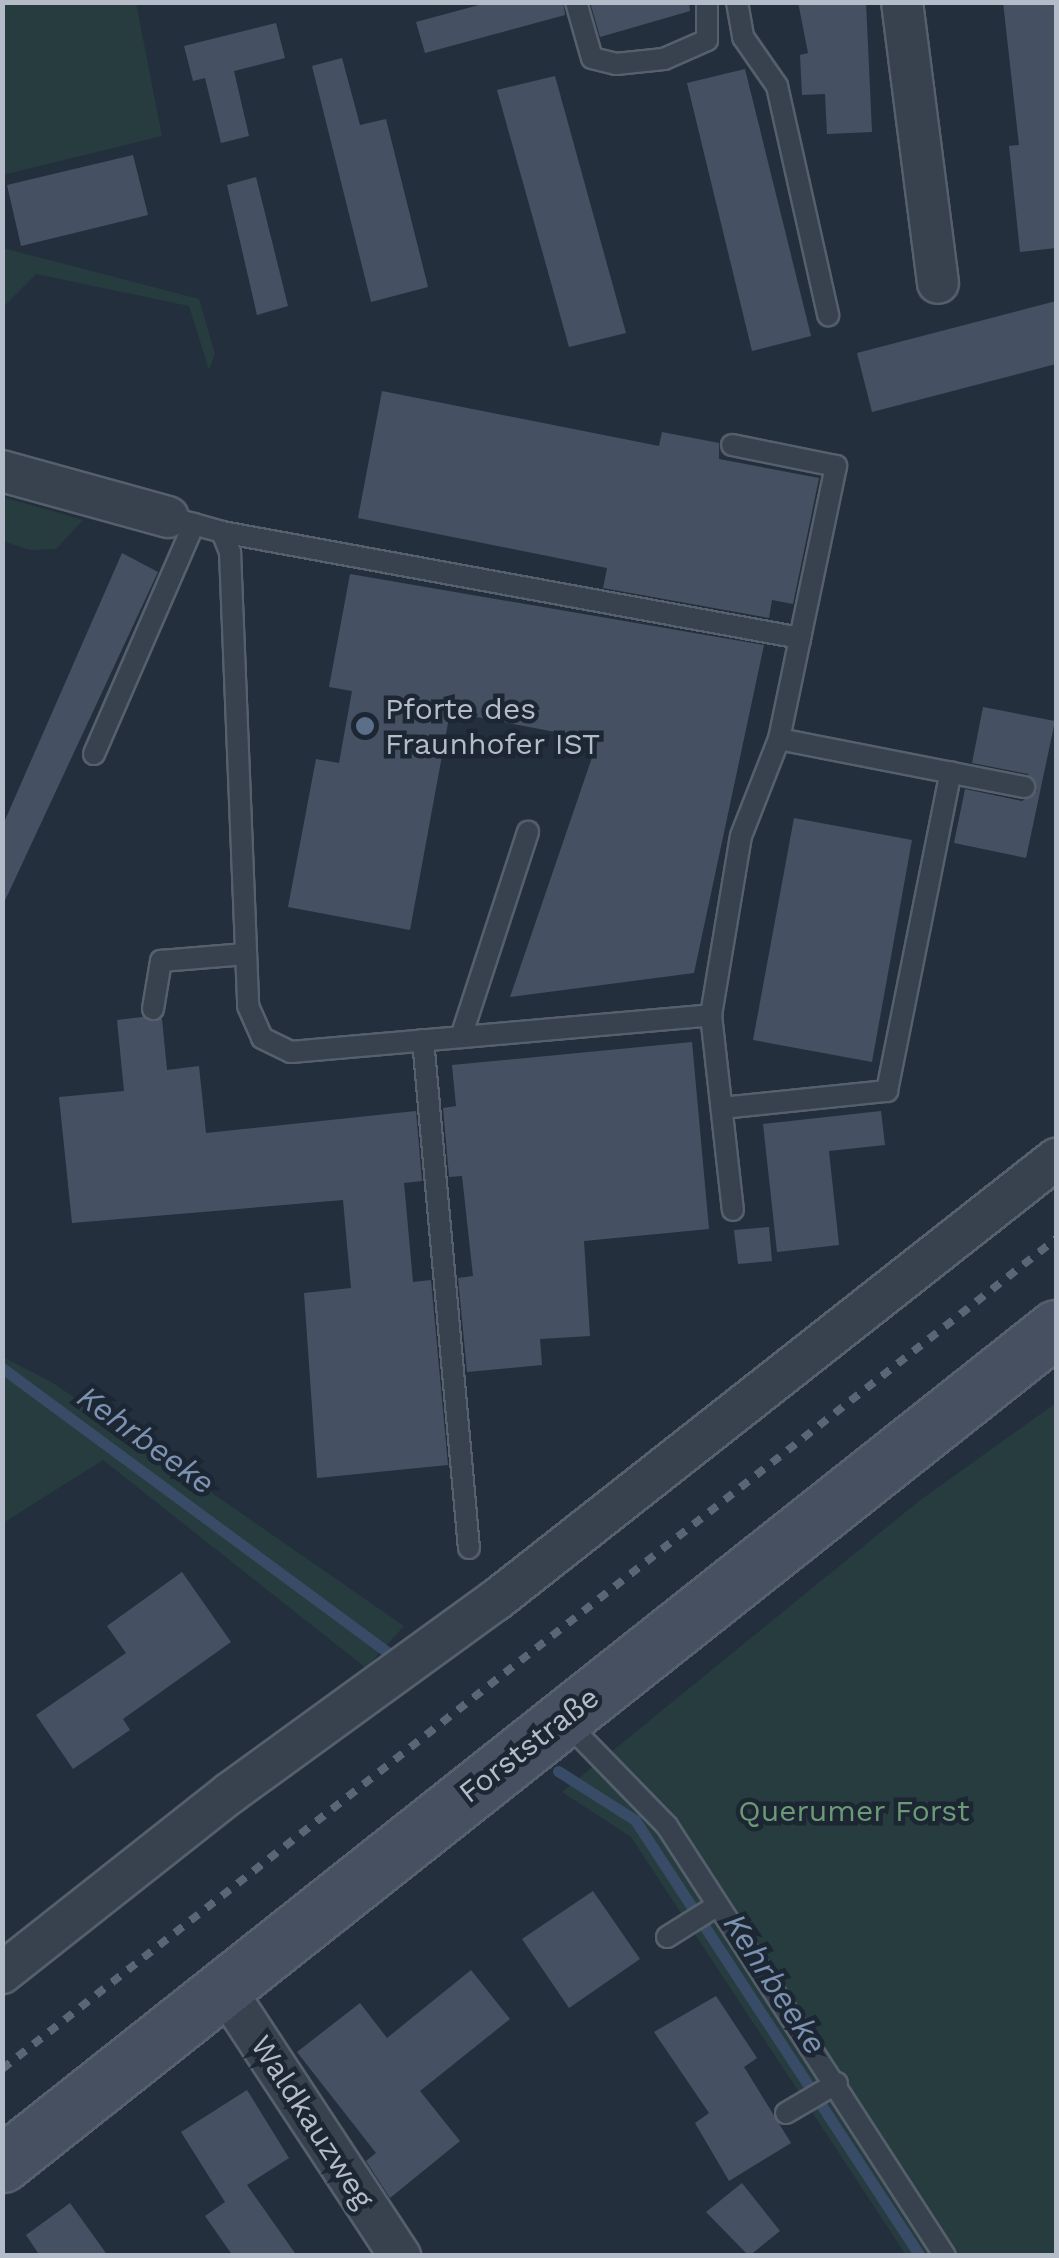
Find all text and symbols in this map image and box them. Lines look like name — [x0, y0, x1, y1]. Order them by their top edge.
place label: Pforte des Fraunhofer IST — [385, 691, 601, 762]
marker: Pforte des Fraunhofer IST — [354, 715, 376, 737]
water label: Kehrbeeke — [70, 1377, 222, 1503]
street label: Forststraße — [452, 1679, 606, 1811]
park label: Querumer Forst — [738, 1793, 970, 1829]
water label: Kehrbeeke — [715, 1906, 835, 2062]
street label: Waldkauzweg — [243, 2029, 381, 2215]

